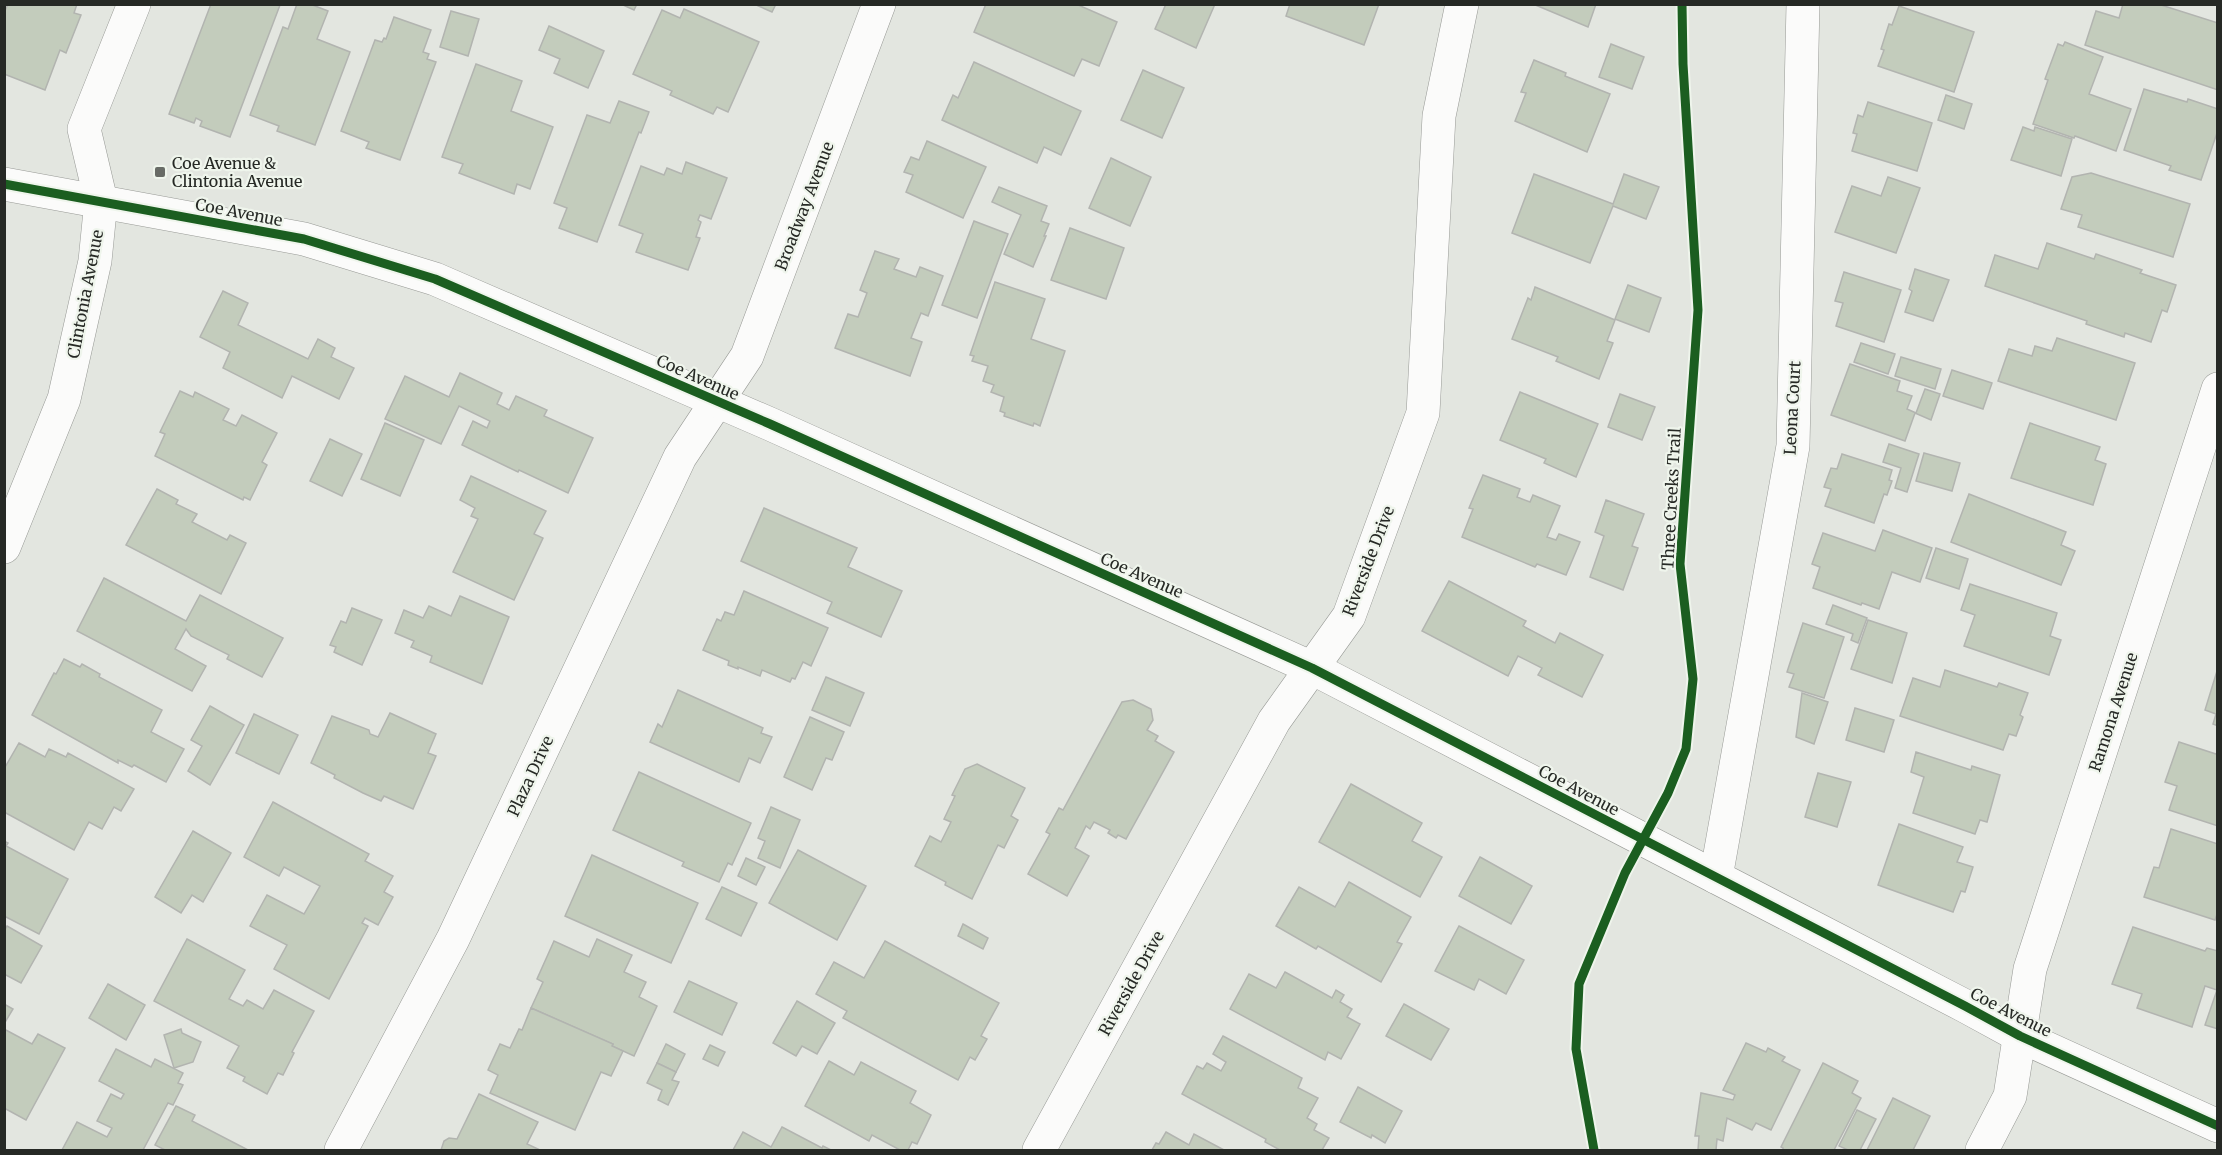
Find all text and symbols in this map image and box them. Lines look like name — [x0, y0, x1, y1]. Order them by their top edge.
street label: Broadway Avenue — [770, 139, 838, 273]
place label: Coe Avenue & Clintonia Avenue — [172, 153, 302, 191]
marker: Coe Avenue & Clintonia Avenue — [153, 165, 167, 179]
street label: Coe Avenue — [194, 194, 284, 230]
street label: Clintonia Avenue — [63, 228, 107, 360]
street label: Coe Avenue — [654, 350, 742, 404]
street label: Leona Court — [1780, 360, 1804, 455]
street label: Three Creeks Trail — [1657, 428, 1685, 570]
street label: Riverside Drive — [1338, 503, 1398, 619]
street label: Coe Avenue — [1098, 548, 1186, 602]
street label: Ramona Avenue — [2084, 650, 2142, 774]
street label: Plaza Drive — [503, 733, 557, 819]
street label: Coe Avenue — [1535, 760, 1623, 820]
street label: Riverside Drive — [1094, 927, 1168, 1039]
street label: Coe Avenue — [1967, 983, 2055, 1041]

